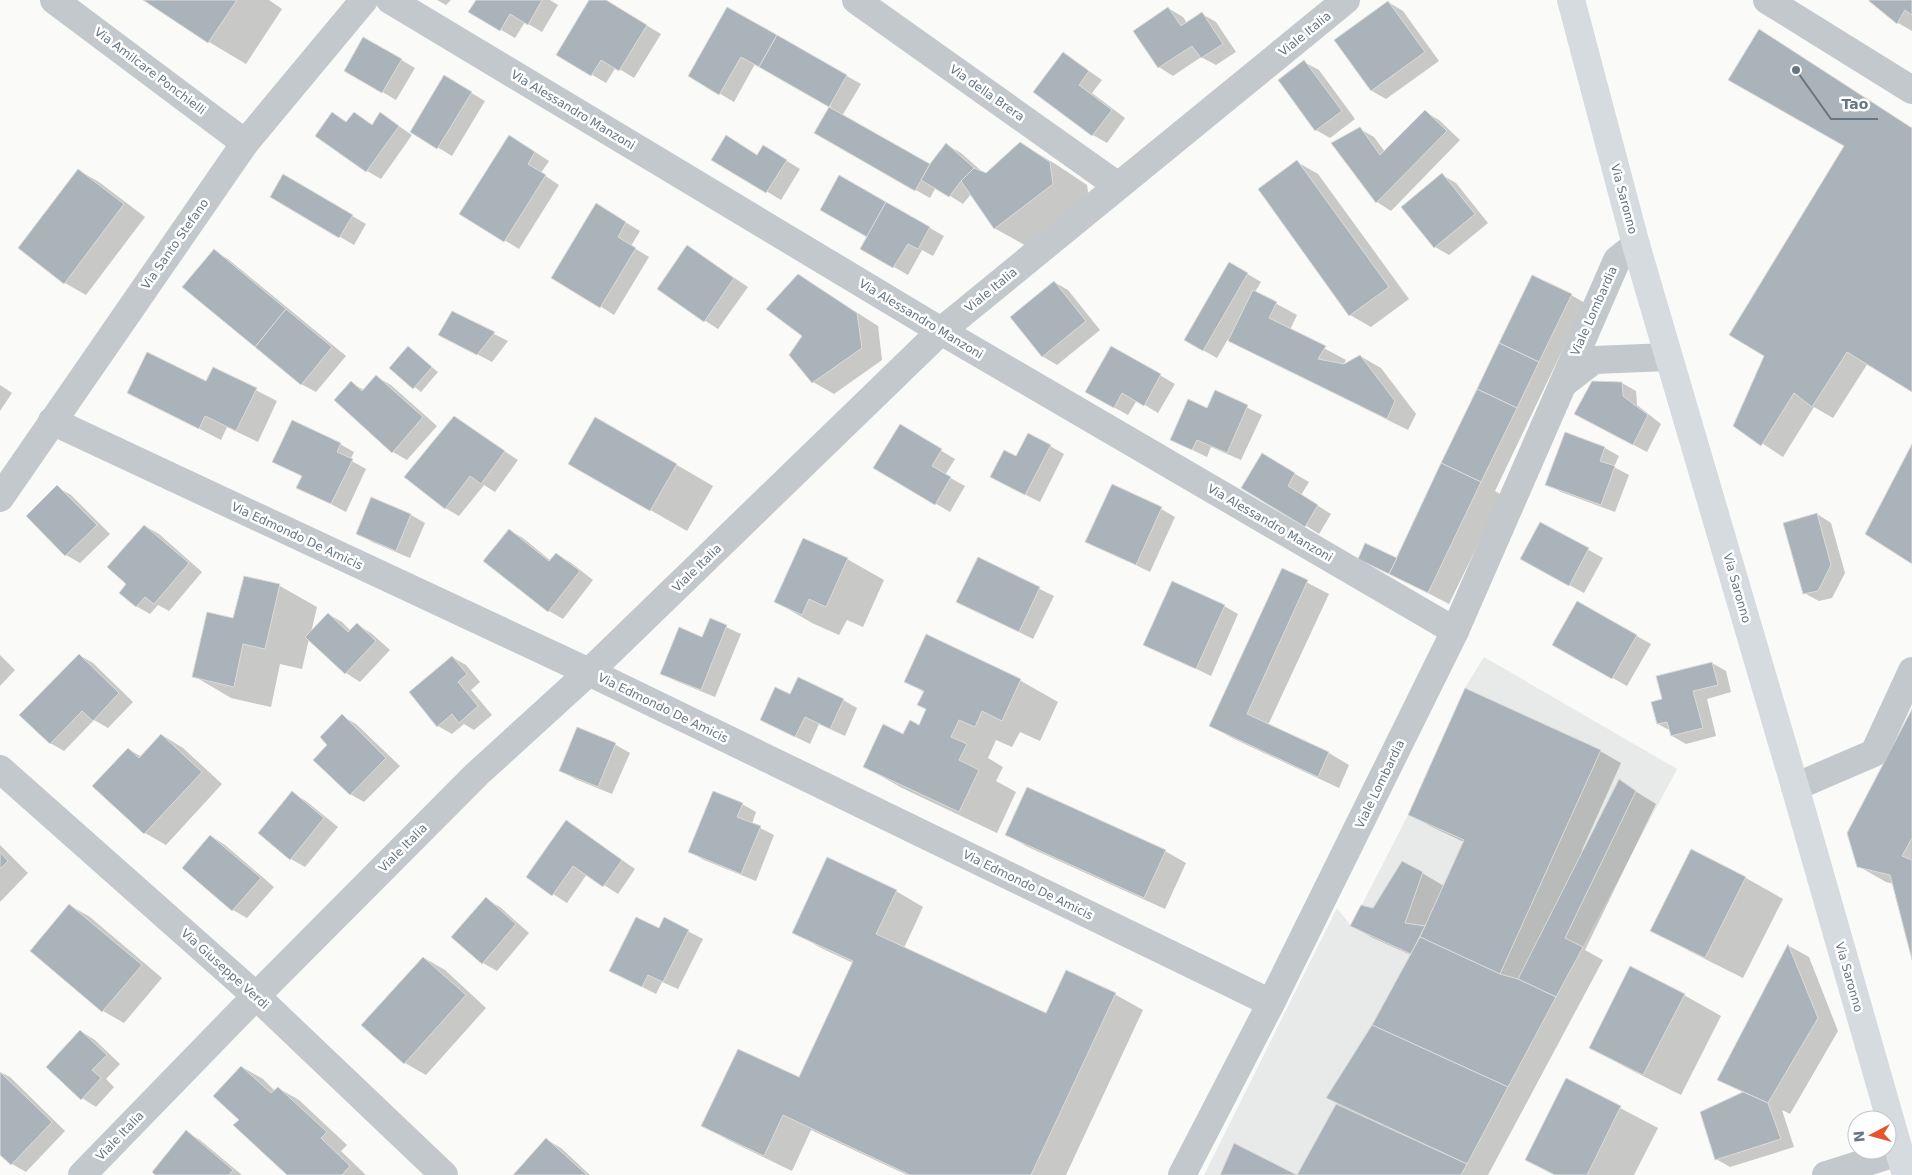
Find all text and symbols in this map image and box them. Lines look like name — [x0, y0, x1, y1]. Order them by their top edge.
street label: Viale Italia — [1276, 9, 1334, 59]
street label: Via Amilcare Ponchielli — [92, 25, 208, 117]
street label: Via della Brera — [947, 62, 1027, 124]
street label: Via Alessandro Manzoni — [508, 67, 638, 153]
callout: Tao — [1831, 90, 1878, 119]
text: Tao — [1842, 96, 1869, 112]
street label: Via Saronno — [1608, 162, 1640, 236]
street label: Via Santo Stefano — [139, 196, 211, 292]
street label: Viale Lombardia — [1568, 264, 1620, 358]
street label: Viale Italia — [962, 265, 1020, 315]
street label: Via Alessandro Manzoni — [856, 276, 986, 362]
street label: Via Alessandro Manzoni — [1205, 481, 1335, 565]
street label: Via Edmondo De Amicis — [229, 499, 365, 573]
street label: Viale Italia — [670, 541, 724, 595]
street label: Via Saronno — [1720, 551, 1754, 625]
street label: Via Edmondo De Amicis — [596, 670, 730, 746]
street label: Viale Lombardia — [1353, 737, 1407, 831]
street label: Viale Italia — [376, 821, 430, 875]
street label: Via Edmondo De Amicis — [961, 847, 1095, 923]
street label: Via Giuseppe Verdi — [178, 926, 272, 1012]
street label: Via Saronno — [1832, 940, 1866, 1014]
street label: Viale Italia — [93, 1109, 147, 1163]
north arrow — [1847, 1110, 1897, 1160]
text: N — [1851, 1130, 1868, 1143]

